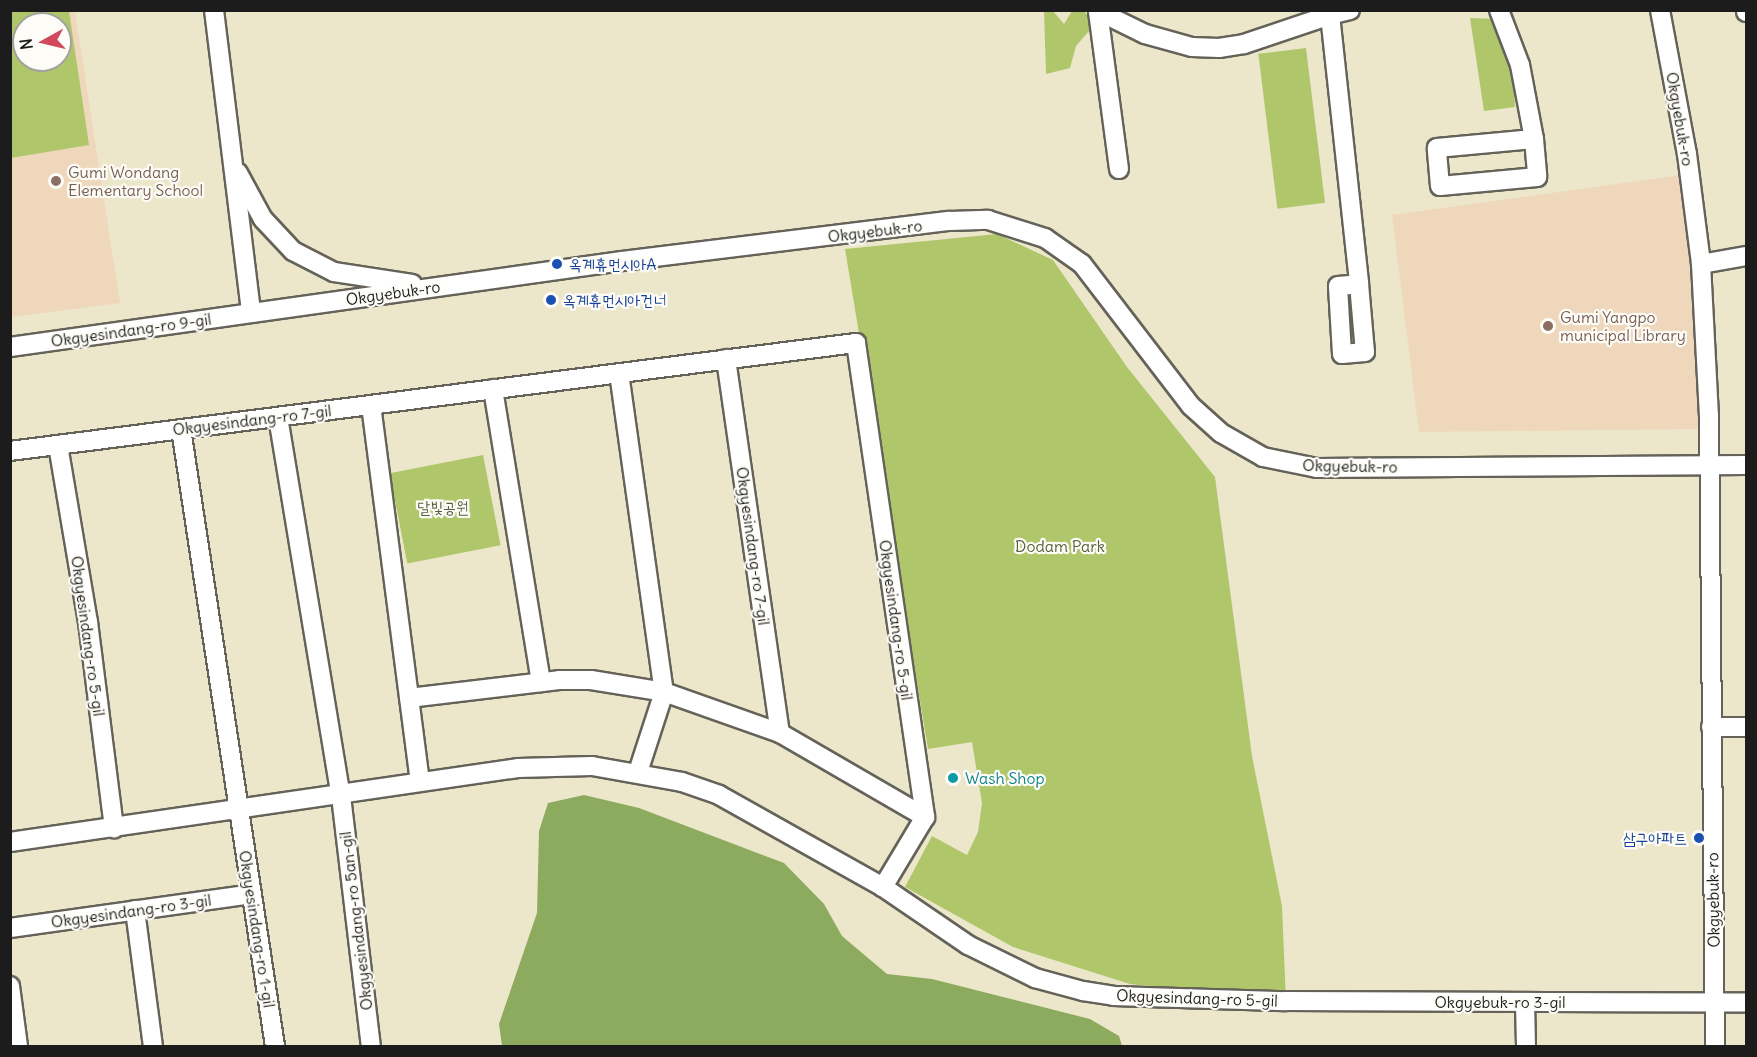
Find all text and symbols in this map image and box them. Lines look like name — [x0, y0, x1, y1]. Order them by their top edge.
north arrow — [12, 12, 72, 72]
text: N — [15, 37, 37, 51]
street label: Okgyebuk-ro — [1662, 70, 1698, 168]
place label: Gumi Wondang Elementary School — [68, 162, 203, 200]
marker: Gumi Wondang Elementary School — [49, 174, 63, 188]
street label: Okgyebuk-ro — [827, 216, 923, 246]
place label: 옥계휴먼시아A — [569, 254, 657, 274]
marker: 옥계휴먼시아A — [550, 257, 564, 271]
street label: Okgyebuk-ro — [345, 277, 441, 309]
place label: 옥계휴먼시아건너 — [563, 290, 666, 310]
marker: 옥계휴먼시아건너 — [544, 293, 558, 307]
place label: Gumi Yangpo municipal Library — [1560, 307, 1686, 345]
street label: Okgyesindang-ro 9-gil — [50, 309, 212, 351]
marker: Gumi Yangpo municipal Library — [1541, 319, 1555, 333]
street label: Okgyesindang-ro 7-gil — [171, 401, 333, 439]
street label: Okgyebuk-ro — [1302, 456, 1398, 476]
street label: Okgyesindang-ro 7-gil — [732, 465, 774, 627]
park label: 달빛공원 — [417, 497, 469, 517]
park label: Dodam Park — [1015, 536, 1105, 556]
street label: Okgyesindang-ro 5-gil — [875, 539, 917, 701]
street label: Okgyesindang-ro 5-gil — [67, 555, 109, 717]
place label: Wash Shop — [965, 768, 1045, 788]
marker: Wash Shop — [946, 771, 960, 785]
place label: 삼구아파트 — [1623, 828, 1687, 848]
street label: Okgyesindang-ro 5an-gil — [335, 830, 377, 1012]
marker: 삼구아파트 — [1692, 831, 1706, 845]
street label: Okgyesindang-ro 1-gil — [235, 849, 279, 1009]
street label: Okgyebuk-ro — [1703, 852, 1723, 948]
street label: Okgyesindang-ro 3-gil — [50, 890, 212, 932]
street label: Okgyesindang-ro 5-gil — [1116, 986, 1278, 1010]
street label: Okgyebuk-ro 3-gil — [1434, 992, 1566, 1012]

